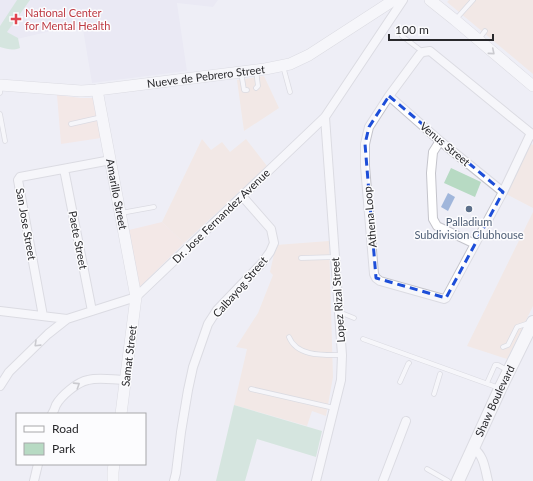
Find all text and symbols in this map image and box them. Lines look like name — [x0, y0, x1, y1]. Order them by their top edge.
place label: National Center for Mental Health — [25, 6, 110, 32]
marker: National Center for Mental Health — [10, 13, 22, 25]
scale bar — [389, 16, 493, 42]
text: 100 m — [395, 22, 429, 37]
one-way arrow — [488, 47, 495, 54]
street label: Nueve de Pebrero Street — [146, 62, 266, 90]
street label: Venus Street — [418, 119, 473, 168]
street label: Amarillo Street — [104, 158, 130, 231]
street label: Dr. Jose Fernandez Avenue — [169, 166, 272, 266]
street label: Athena Loop — [360, 186, 379, 248]
street label: San Jose Street — [14, 187, 39, 261]
marker: Palladium Subdivision Clubhouse — [464, 204, 474, 214]
street label: Paete Street — [66, 210, 91, 270]
place label: Palladium Subdivision Clubhouse — [414, 215, 524, 241]
street label: Calbayog Street — [210, 254, 270, 320]
street label: Lopez Rizal Street — [328, 257, 347, 343]
street label: Samat Street — [118, 325, 139, 387]
one-way arrow — [34, 339, 42, 347]
street label: Shaw Boulevard — [472, 363, 517, 439]
one-way arrow — [73, 382, 80, 390]
legend — [16, 413, 146, 465]
text: Road — [52, 421, 79, 436]
text: Park — [52, 441, 76, 456]

